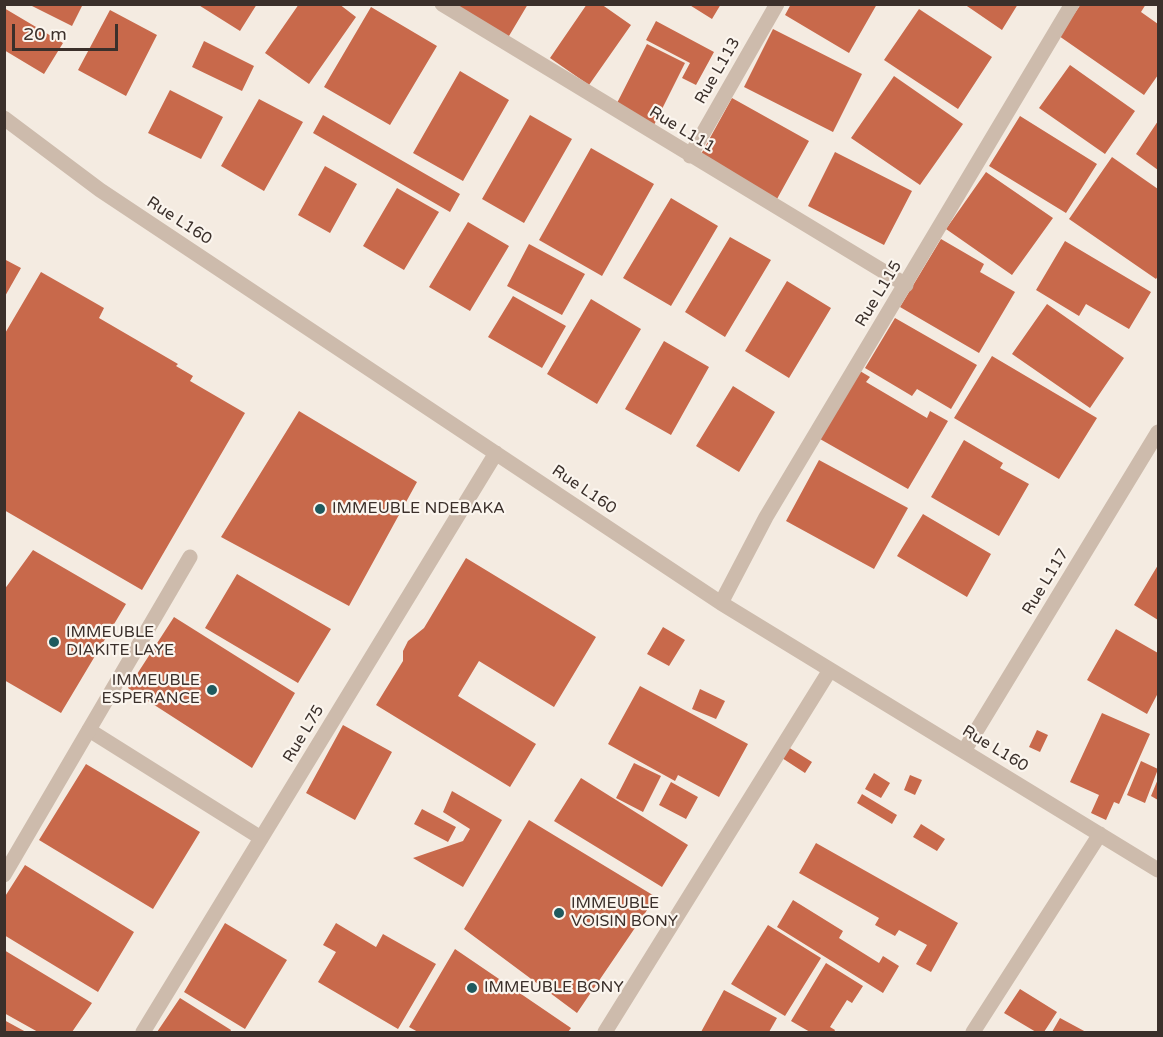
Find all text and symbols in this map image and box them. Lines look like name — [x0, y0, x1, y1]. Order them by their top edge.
scale bar — [15, 12, 122, 50]
text: 20 m — [23, 23, 67, 45]
street label: Rue L113 — [691, 34, 745, 108]
street label: Rue L111 — [645, 103, 719, 157]
street label: Rue L160 — [143, 193, 215, 249]
street label: Rue L115 — [852, 257, 906, 331]
street label: Rue L160 — [548, 461, 620, 519]
place label: IMMEUBLE NDEBAKA — [332, 499, 505, 519]
marker: IMMEUBLE NDEBAKA — [313, 502, 327, 516]
street label: Rue L117 — [1019, 545, 1073, 619]
place label: IMMEUBLE DIAKITE LAYE — [66, 623, 174, 661]
marker: IMMEUBLE DIAKITE LAYE — [47, 635, 61, 649]
place label: IMMEUBLE ESPERANCE — [101, 671, 200, 709]
marker: IMMEUBLE ESPERANCE — [205, 683, 219, 697]
street label: Rue L75 — [279, 702, 329, 766]
street label: Rue L160 — [958, 722, 1032, 776]
place label: IMMEUBLE VOISIN BONY — [571, 894, 678, 932]
marker: IMMEUBLE VOISIN BONY — [552, 906, 566, 920]
place label: IMMEUBLE BONY — [484, 978, 624, 998]
marker: IMMEUBLE BONY — [465, 981, 479, 995]

